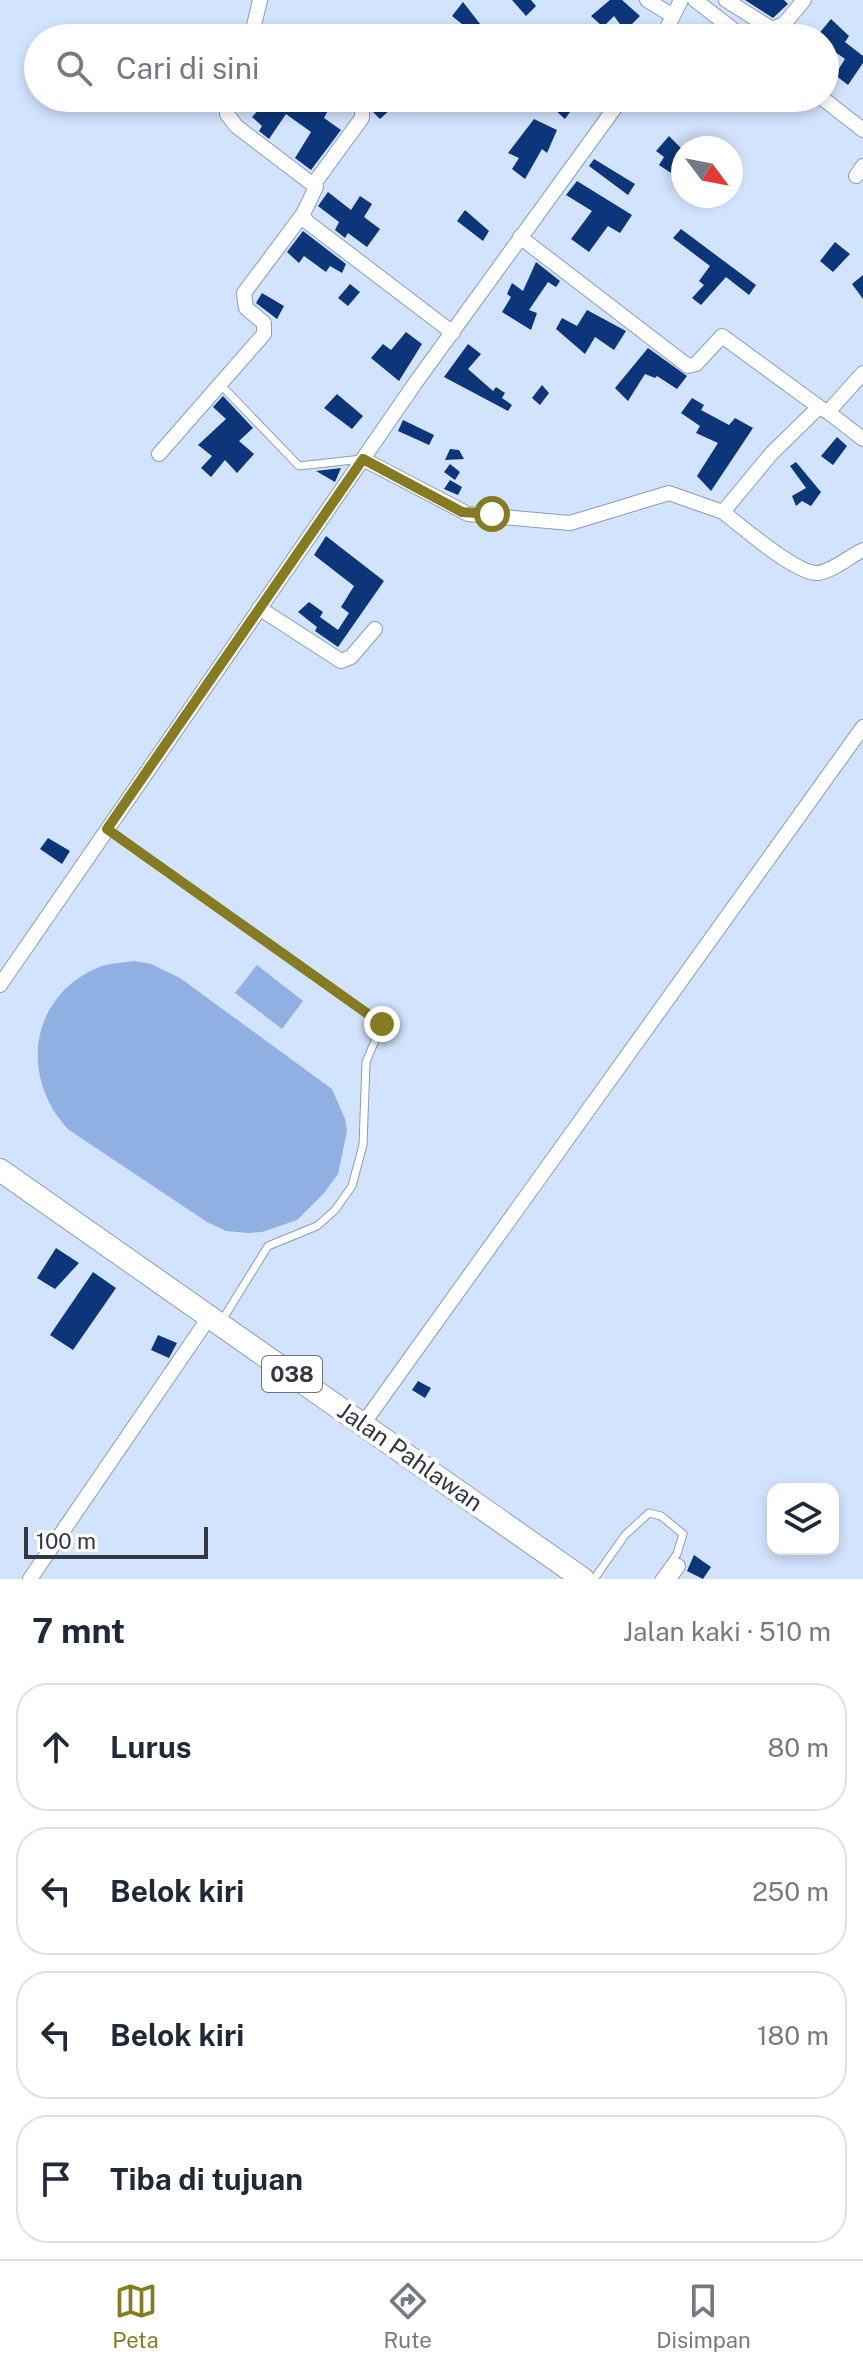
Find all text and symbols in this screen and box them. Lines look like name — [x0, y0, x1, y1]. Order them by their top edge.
search box — [24, 24, 839, 112]
icon: search — [52, 46, 96, 90]
text: Cari di sini — [116, 50, 259, 86]
north arrow — [671, 136, 743, 208]
route start — [474, 496, 510, 532]
route end — [364, 1006, 400, 1042]
road number: 038 — [262, 1356, 322, 1392]
street label: Jalan Pahlawan — [333, 1396, 488, 1517]
map controls — [767, 1483, 839, 1555]
button: layers — [767, 1483, 839, 1555]
scale bar — [24, 1523, 208, 1559]
text: 100 m — [36, 1528, 96, 1554]
text: 7 mnt — [32, 1611, 125, 1651]
text: Jalan kaki · 510 m — [623, 1616, 831, 1647]
icon: ahead — [34, 1725, 78, 1769]
text: Lurus — [110, 1729, 192, 1765]
text: 80 m — [768, 1732, 829, 1763]
icon: left — [34, 1869, 78, 1913]
text: Belok kiri — [110, 1873, 244, 1909]
text: 250 m — [752, 1876, 829, 1907]
icon: left — [34, 2013, 78, 2057]
text: Belok kiri — [110, 2017, 244, 2053]
text: 180 m — [757, 2020, 829, 2051]
icon: arrive — [34, 2157, 78, 2201]
text: Tiba di tujuan — [110, 2161, 303, 2197]
tab: Peta — [112, 2279, 159, 2353]
tab: Rute — [383, 2279, 432, 2353]
tab: Disimpan — [656, 2279, 751, 2353]

